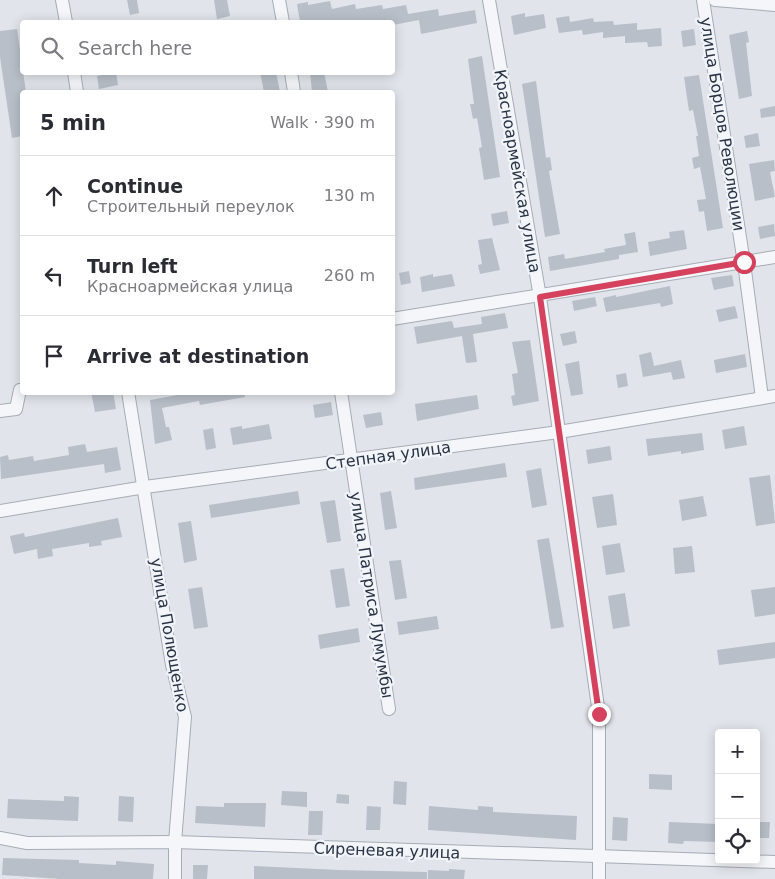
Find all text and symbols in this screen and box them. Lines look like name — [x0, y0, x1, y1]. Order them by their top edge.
street label: улица Борцов Революции — [696, 16, 749, 232]
search box — [20, 20, 395, 75]
icon: search — [38, 34, 66, 62]
text: Search here — [78, 37, 192, 59]
street label: Красноармейская улица — [490, 68, 545, 274]
text: 5 min — [40, 111, 106, 135]
text: Walk · 390 m — [270, 113, 375, 132]
text: Continue — [87, 175, 183, 197]
icon: ahead — [40, 182, 68, 210]
text: 130 m — [324, 186, 375, 205]
text: Строительный переулок — [87, 197, 295, 216]
route start — [733, 251, 756, 274]
text: Turn left — [87, 255, 178, 277]
icon: left — [40, 262, 68, 290]
text: 260 m — [324, 266, 375, 285]
text: Красноармейская улица — [87, 277, 293, 296]
icon: arrive — [40, 342, 68, 370]
text: Arrive at destination — [87, 345, 309, 367]
street label: Степная улица — [324, 437, 452, 474]
street label: улица Патриса Лумумбы — [346, 490, 397, 700]
street label: улица Полющенко — [147, 557, 192, 714]
route end — [588, 703, 611, 726]
map controls — [715, 729, 760, 864]
button: + — [715, 729, 760, 774]
button: − — [715, 774, 760, 819]
button: locate — [715, 819, 760, 864]
street label: Сиреневая улица — [313, 838, 461, 863]

